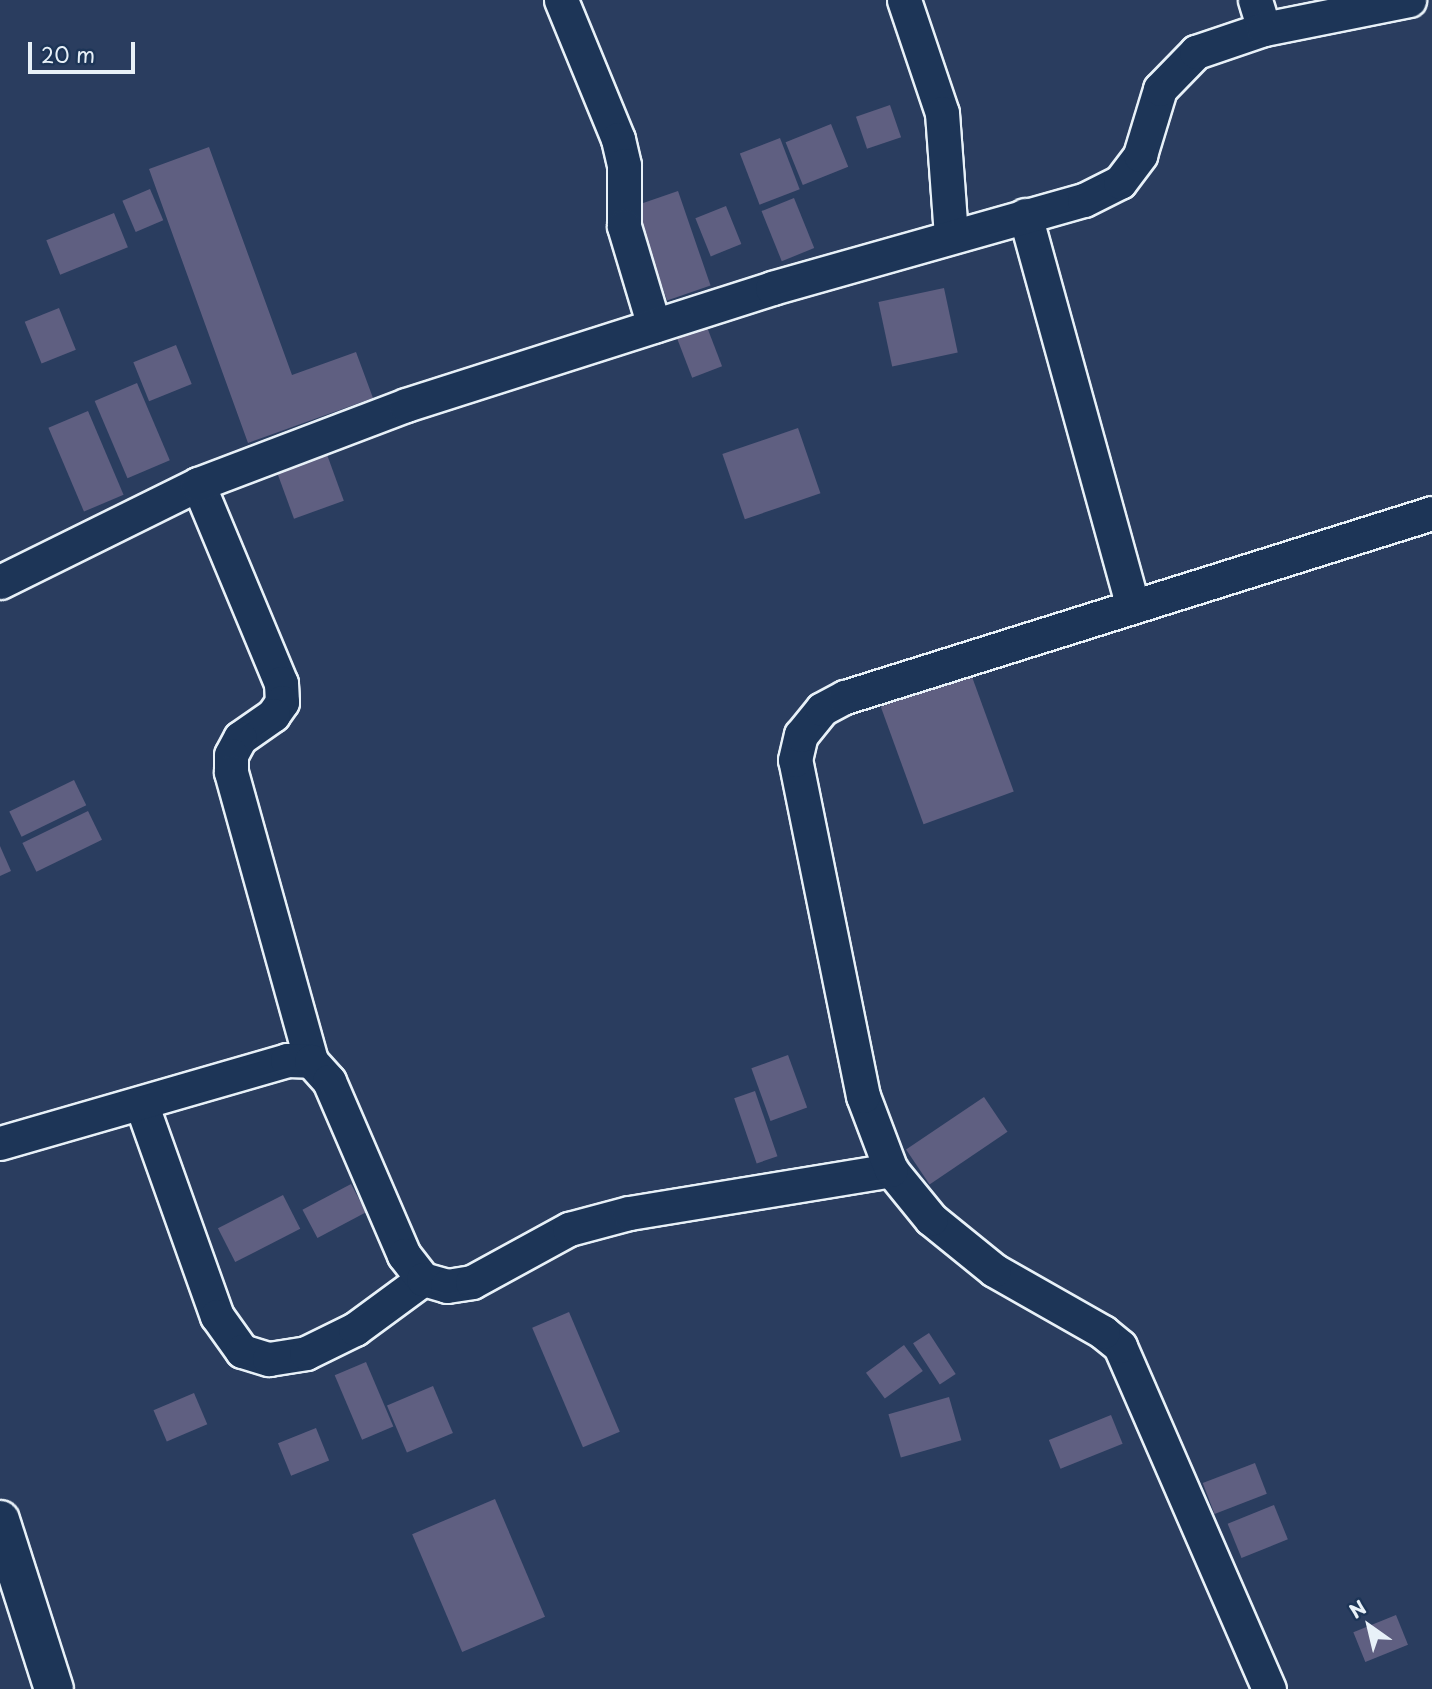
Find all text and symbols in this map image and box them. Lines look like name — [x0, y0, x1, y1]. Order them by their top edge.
scale bar — [32, 28, 138, 72]
text: 20 m — [41, 38, 95, 70]
north arrow — [1334, 1591, 1404, 1661]
text: N — [1343, 1593, 1371, 1624]

